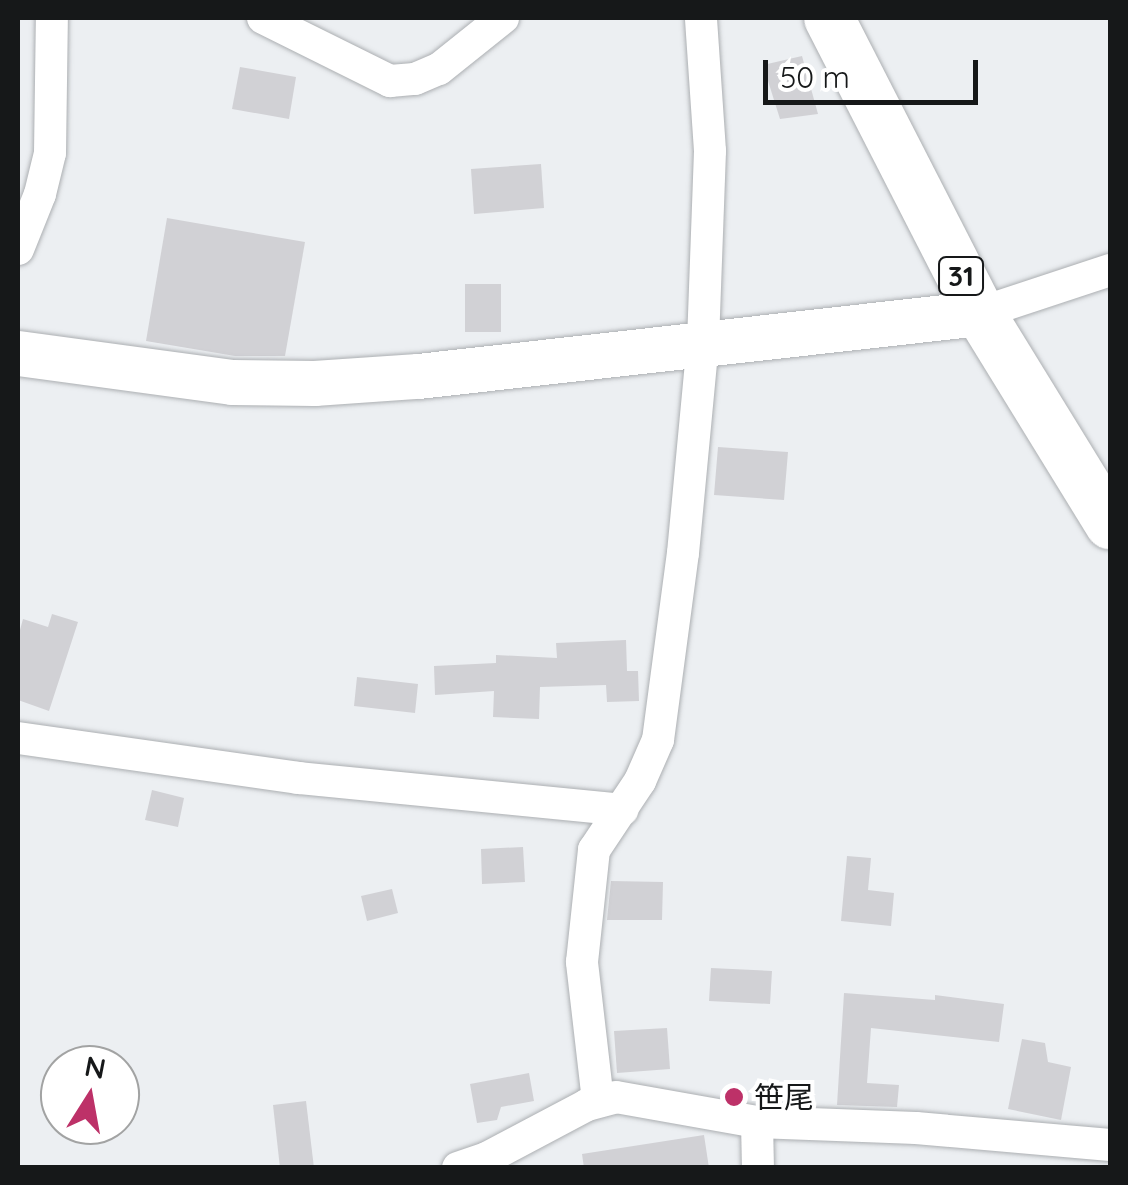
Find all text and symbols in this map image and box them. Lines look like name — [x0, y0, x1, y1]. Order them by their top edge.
scale bar — [768, 40, 983, 102]
text: 50 m — [780, 58, 850, 96]
road number: 31 — [936, 253, 986, 299]
north arrow — [40, 1045, 140, 1145]
text: N — [82, 1048, 109, 1086]
place label: 笹尾 — [754, 1079, 814, 1115]
marker: 笹尾 — [723, 1086, 745, 1108]

